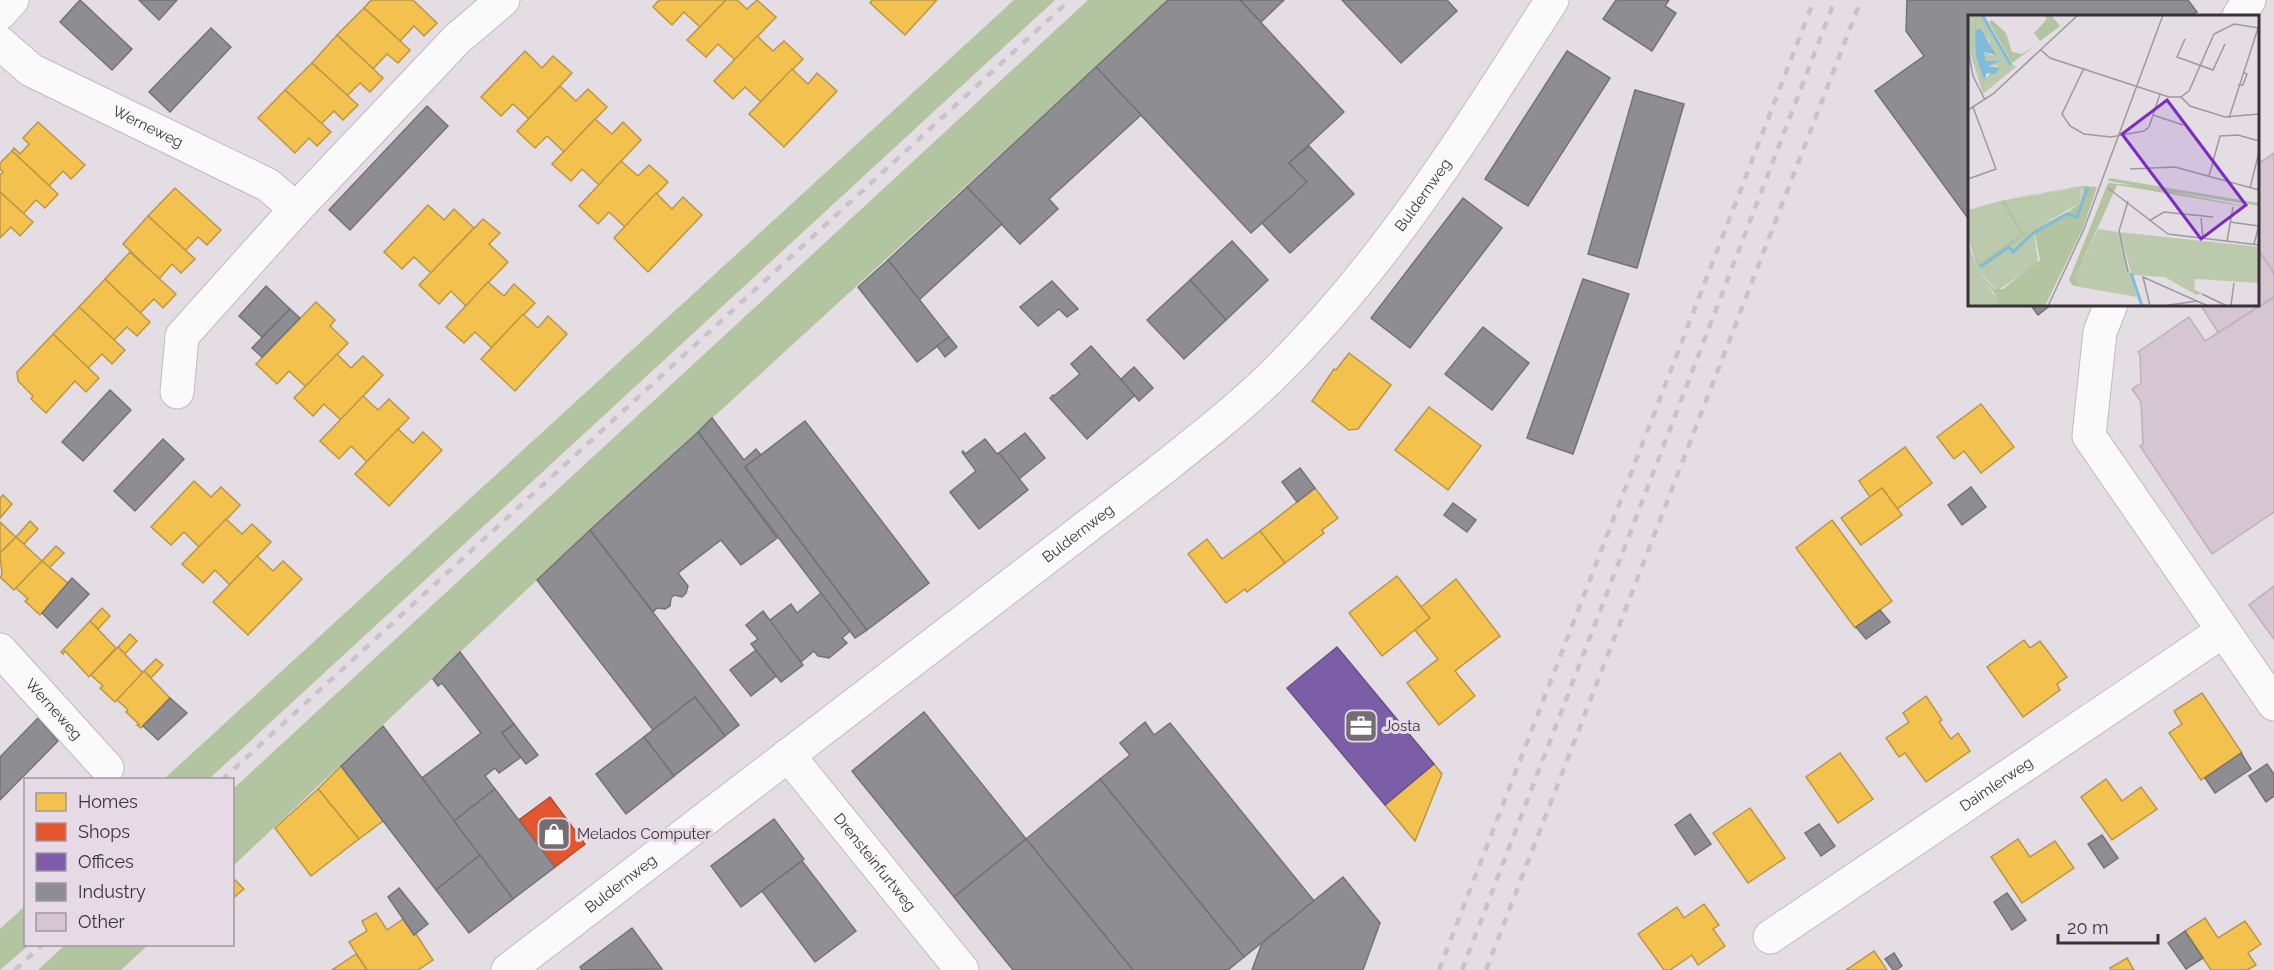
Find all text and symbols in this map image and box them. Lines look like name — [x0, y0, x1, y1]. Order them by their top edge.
inset map — [1968, 15, 2259, 306]
street label: Werneweg — [110, 102, 186, 151]
street label: Buldernweg — [1391, 155, 1455, 235]
street label: Buldernweg — [1039, 500, 1117, 566]
street label: Werneweg — [21, 675, 86, 744]
office icon: Josta — [1343, 708, 1379, 744]
place label: Josta — [1384, 717, 1420, 735]
street label: Daimlerweg — [1956, 753, 2036, 815]
legend — [24, 778, 234, 946]
text: Homes — [78, 791, 138, 812]
street label: Drensteinfurtweg — [830, 810, 920, 915]
shop icon: Melados Computer — [536, 816, 572, 852]
text: Shops — [78, 821, 130, 842]
place label: Melados Computer — [577, 825, 711, 843]
text: Offices — [78, 851, 134, 872]
street label: Buldernweg — [582, 851, 660, 917]
text: Industry — [78, 881, 146, 902]
scale bar — [2058, 907, 2158, 945]
text: Other — [78, 911, 126, 932]
text: 20 m — [2067, 917, 2109, 938]

